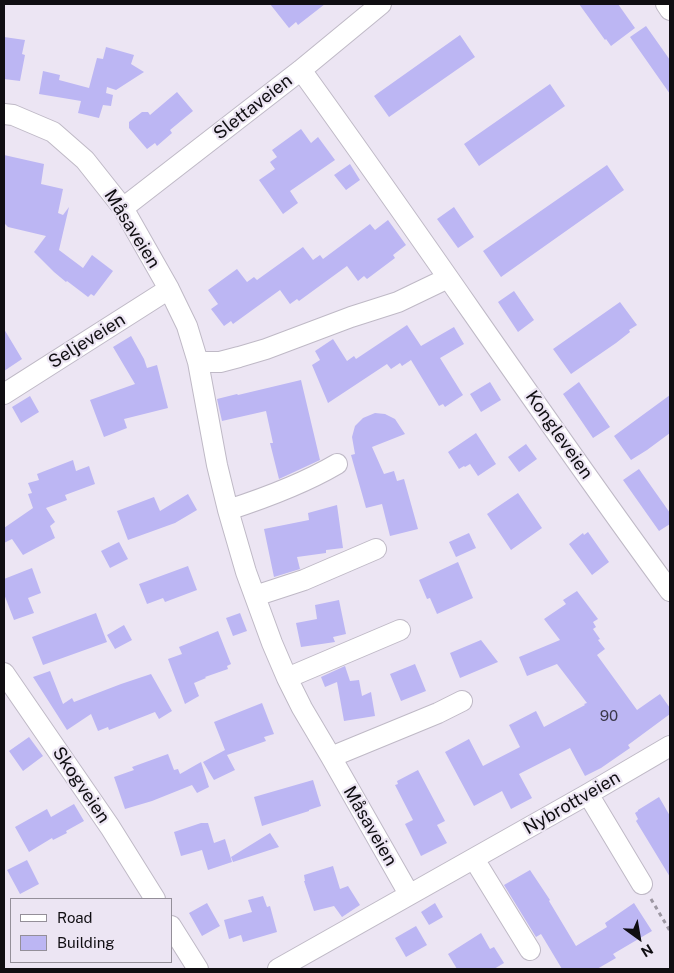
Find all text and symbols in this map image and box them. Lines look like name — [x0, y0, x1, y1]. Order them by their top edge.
street label: Slettaveien — [209, 70, 297, 144]
street label: Måsaveien — [99, 186, 165, 272]
street label: Seljeveien — [45, 309, 129, 373]
street label: Kongleveien — [521, 387, 597, 483]
house number: 90 — [600, 707, 618, 725]
street label: Skogveien — [48, 743, 114, 827]
street label: Nybrottveien — [520, 767, 624, 839]
street label: Måsaveien — [338, 782, 402, 870]
legend — [10, 898, 172, 963]
text: Road — [57, 909, 93, 926]
north arrow — [614, 913, 664, 963]
text: Building — [57, 934, 115, 951]
text: N — [638, 941, 656, 960]

